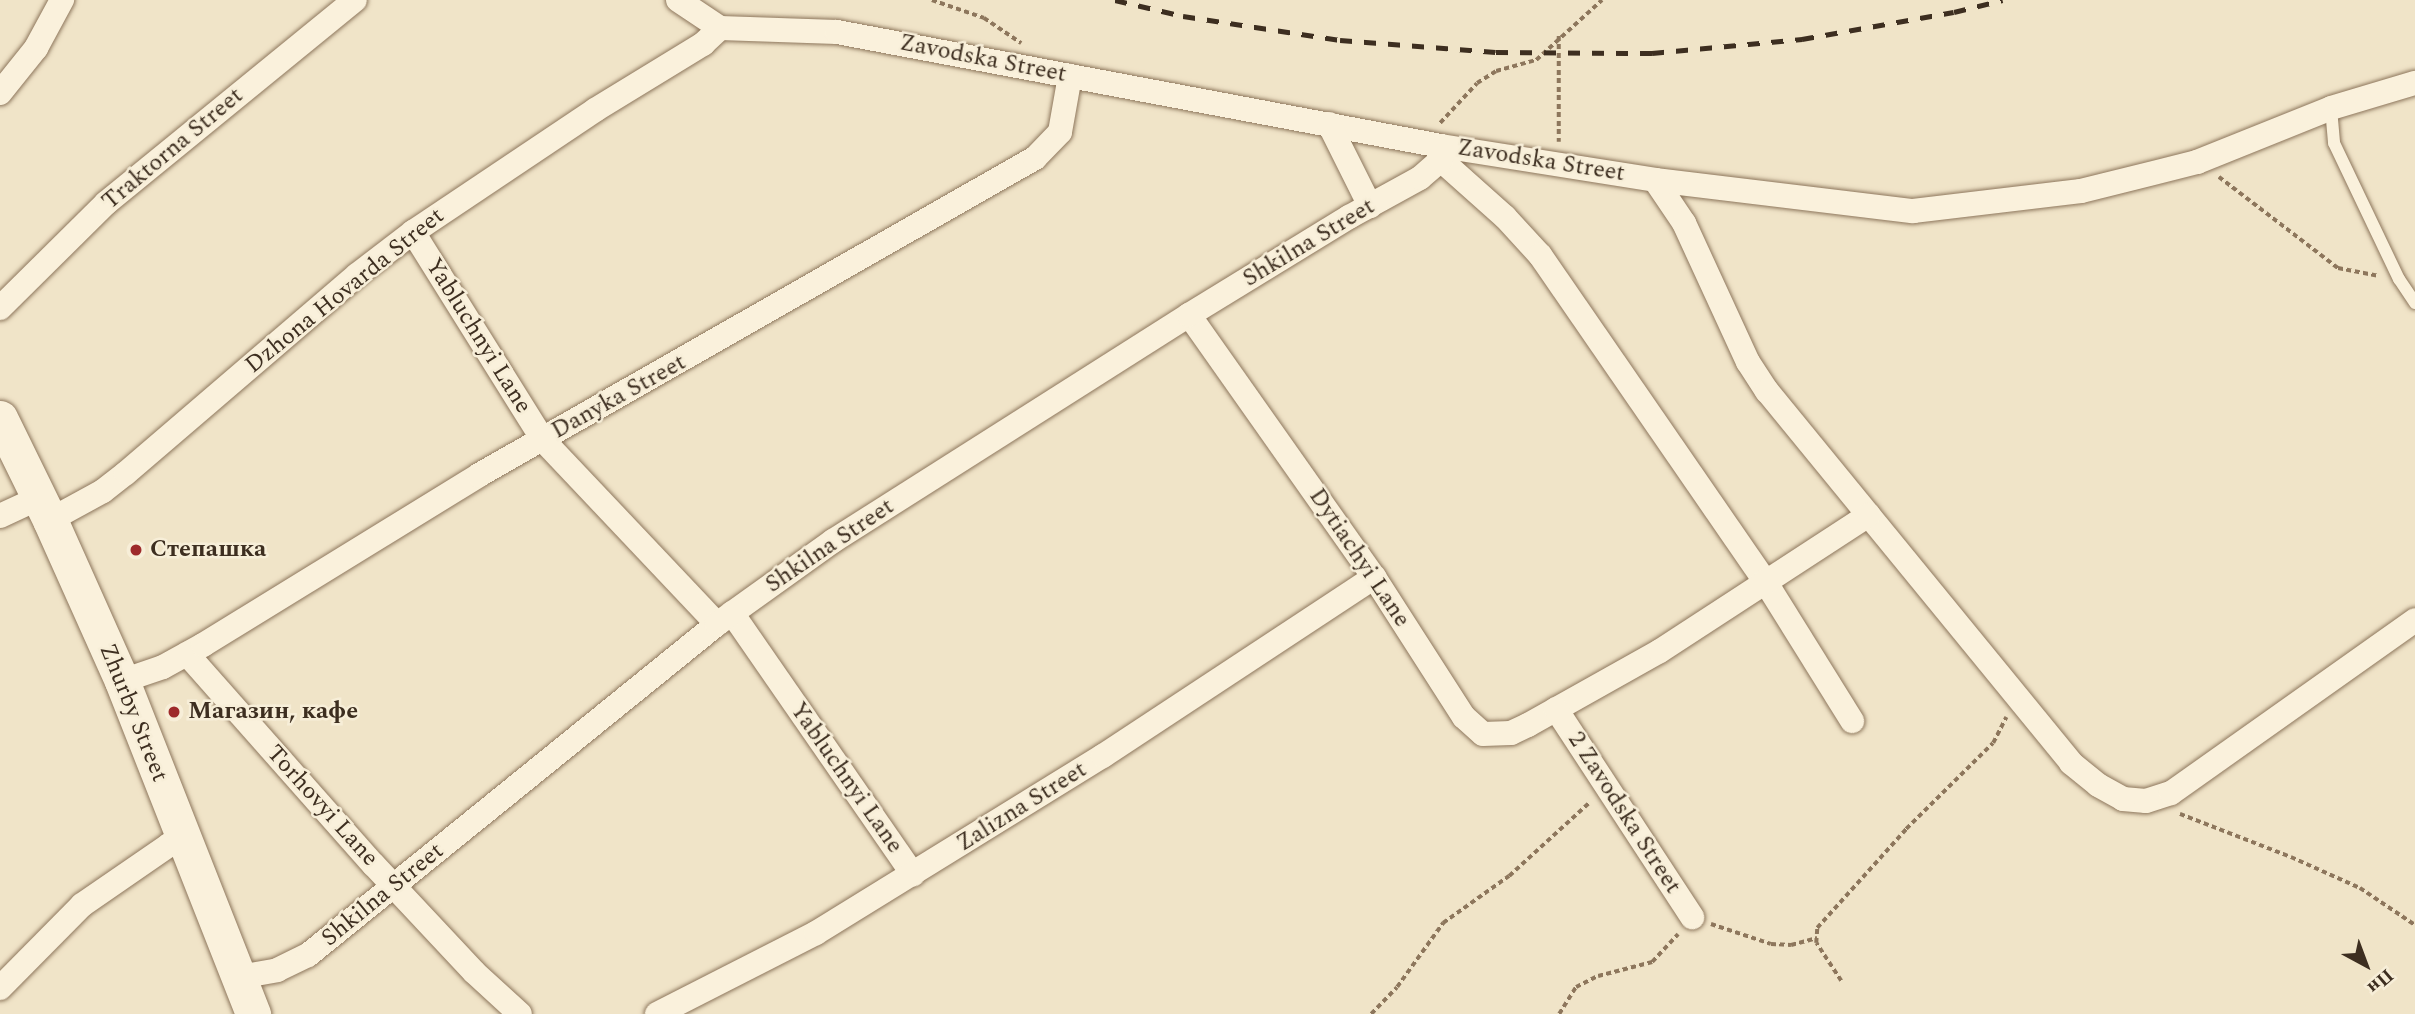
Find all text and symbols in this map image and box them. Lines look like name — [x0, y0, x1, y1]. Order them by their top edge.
street label: Zavodska Street — [897, 29, 1069, 89]
street label: Traktorna Street — [97, 82, 249, 216]
street label: Zavodska Street — [1455, 134, 1627, 188]
street label: Shkilna Street — [1238, 192, 1380, 294]
street label: Dzhona Hovarda Street — [240, 202, 450, 380]
street label: Yabluchnyi Lane — [419, 253, 537, 419]
street label: Danyka Street — [547, 348, 691, 446]
street label: Dytiachyi Lane — [1302, 483, 1416, 633]
street label: Shkilna Street — [760, 492, 900, 600]
place label: Степашка — [150, 536, 266, 564]
marker: Степашка — [128, 542, 144, 558]
street label: Zhurby Street — [92, 640, 174, 786]
street label: Yabluchnyi Lane — [783, 697, 909, 859]
place label: Магазин, кафе — [188, 698, 358, 726]
marker: Магазин, кафе — [166, 704, 182, 720]
street label: 2 Zavodska Street — [1561, 727, 1687, 899]
street label: Torhovyi Lane — [260, 739, 384, 873]
street label: Zalizna Street — [952, 756, 1092, 858]
street label: Shkilna Street — [316, 837, 450, 953]
north arrow — [2331, 930, 2401, 1000]
text: Пн — [2360, 961, 2400, 1001]

